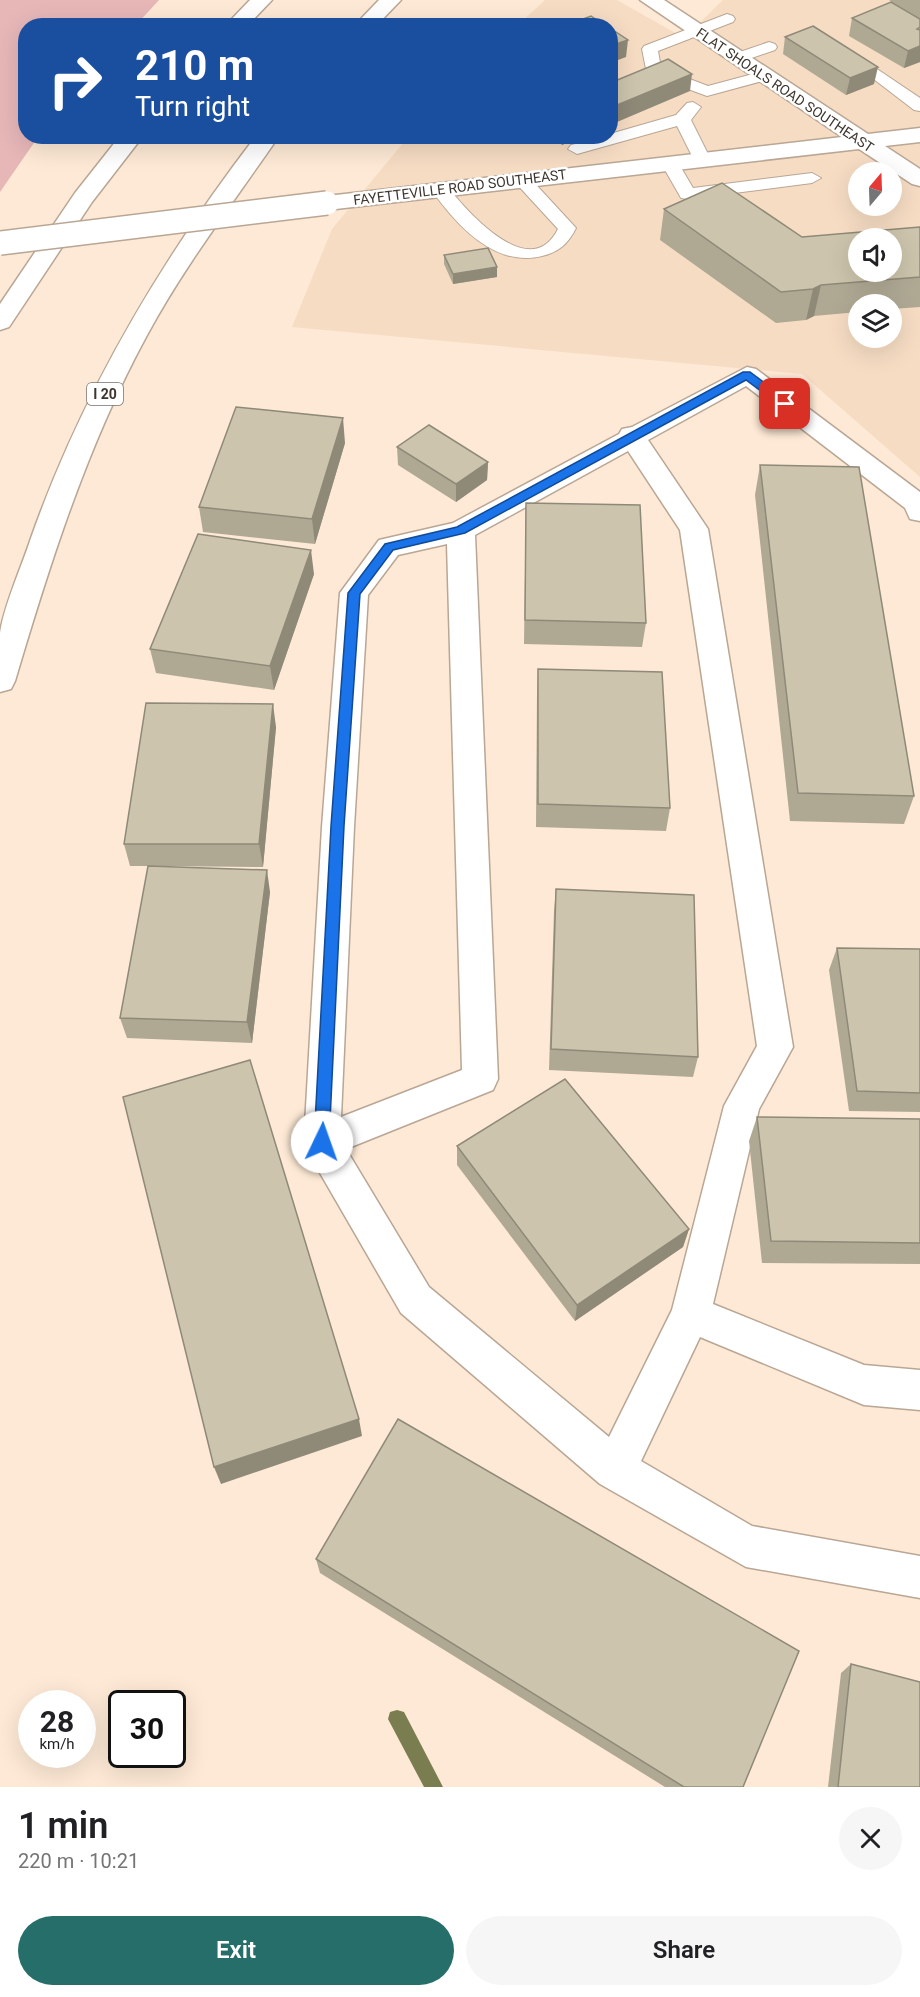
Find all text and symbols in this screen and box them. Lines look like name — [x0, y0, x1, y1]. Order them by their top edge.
street label: FLAT SHOALS ROAD SOUTHEAST — [693, 25, 877, 156]
text: 210 m — [135, 41, 254, 90]
icon: right — [36, 42, 114, 120]
text: Turn right — [135, 91, 250, 123]
north arrow — [848, 162, 902, 216]
map controls — [848, 162, 902, 348]
street label: FAYETTEVILLE ROAD SOUTHEAST — [353, 166, 568, 208]
button: sound — [848, 228, 902, 282]
button: layers — [848, 294, 902, 348]
pin — [759, 378, 810, 429]
road number: I 20 — [87, 383, 123, 405]
icon: arrive — [768, 387, 801, 420]
position arrow — [290, 1110, 354, 1174]
speed limit sign: 30 — [108, 1690, 186, 1768]
text: 28 — [40, 1704, 74, 1739]
text: km/h — [39, 1735, 75, 1753]
text: 1 min — [18, 1805, 108, 1847]
button: close — [839, 1807, 902, 1870]
text: 220 m · 10:21 — [18, 1849, 139, 1873]
button: Exit — [18, 1916, 454, 1985]
button: Share — [466, 1916, 902, 1985]

